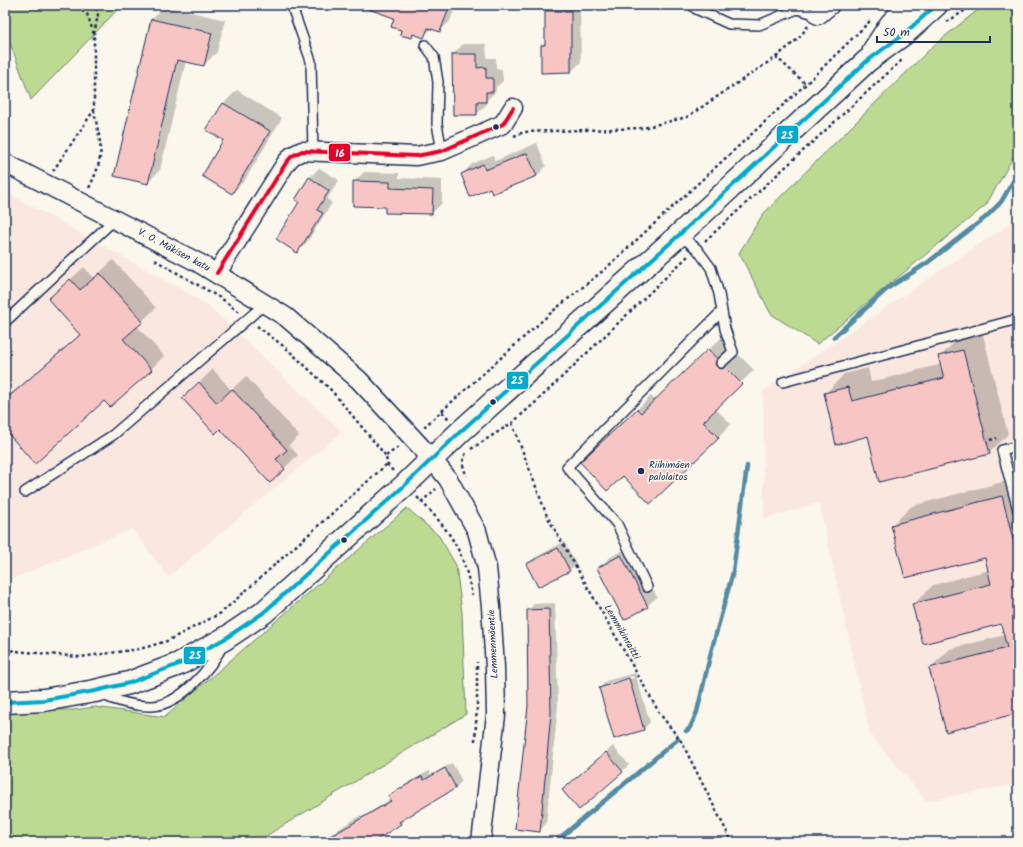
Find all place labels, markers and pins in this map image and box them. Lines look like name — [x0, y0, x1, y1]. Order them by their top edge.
unlabelled marker — [491, 122, 501, 132]
unlabelled marker — [488, 397, 498, 407]
place label: Riihimäen palolaitos — [648, 457, 690, 485]
marker: Riihimäen palolaitos — [636, 466, 646, 476]
unlabelled marker — [339, 535, 349, 545]

